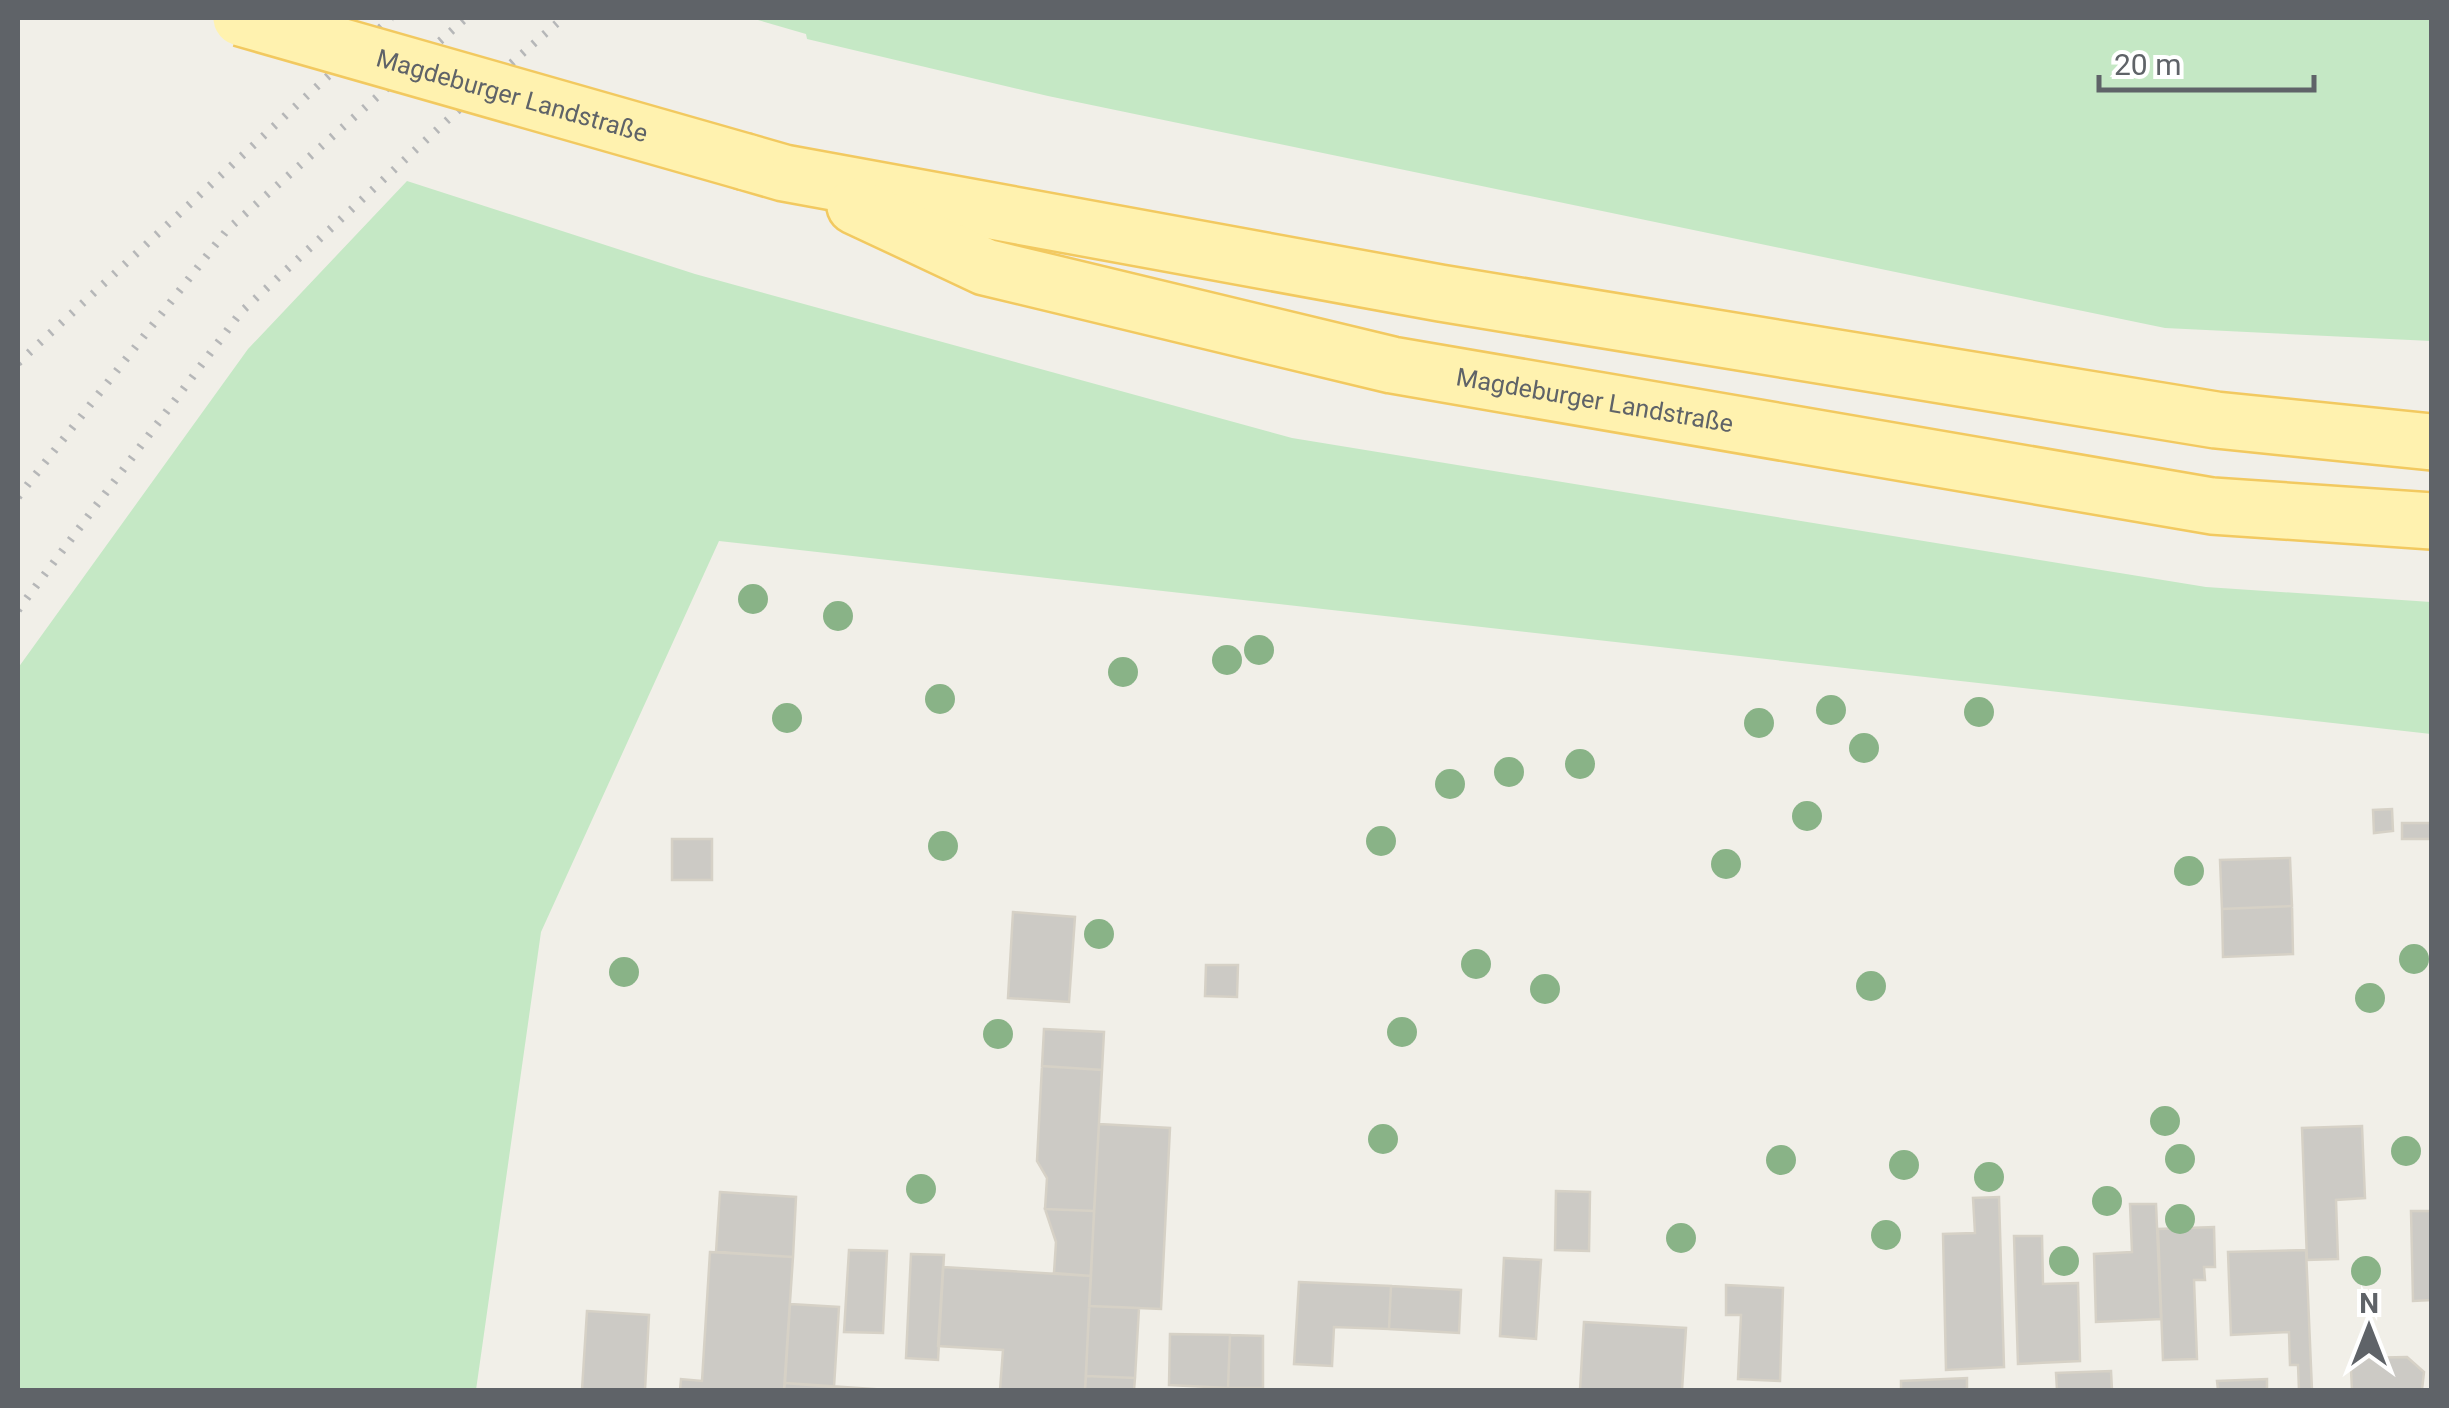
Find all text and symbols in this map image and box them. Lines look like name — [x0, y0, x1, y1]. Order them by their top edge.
scale bar — [2099, 30, 2314, 92]
street label: Magdeburger Landstraße — [373, 43, 651, 148]
text: 20 m — [2114, 47, 2181, 82]
street label: Magdeburger Landstraße — [1454, 362, 1736, 438]
north arrow — [2319, 1278, 2419, 1378]
text: N — [2359, 1287, 2379, 1320]

